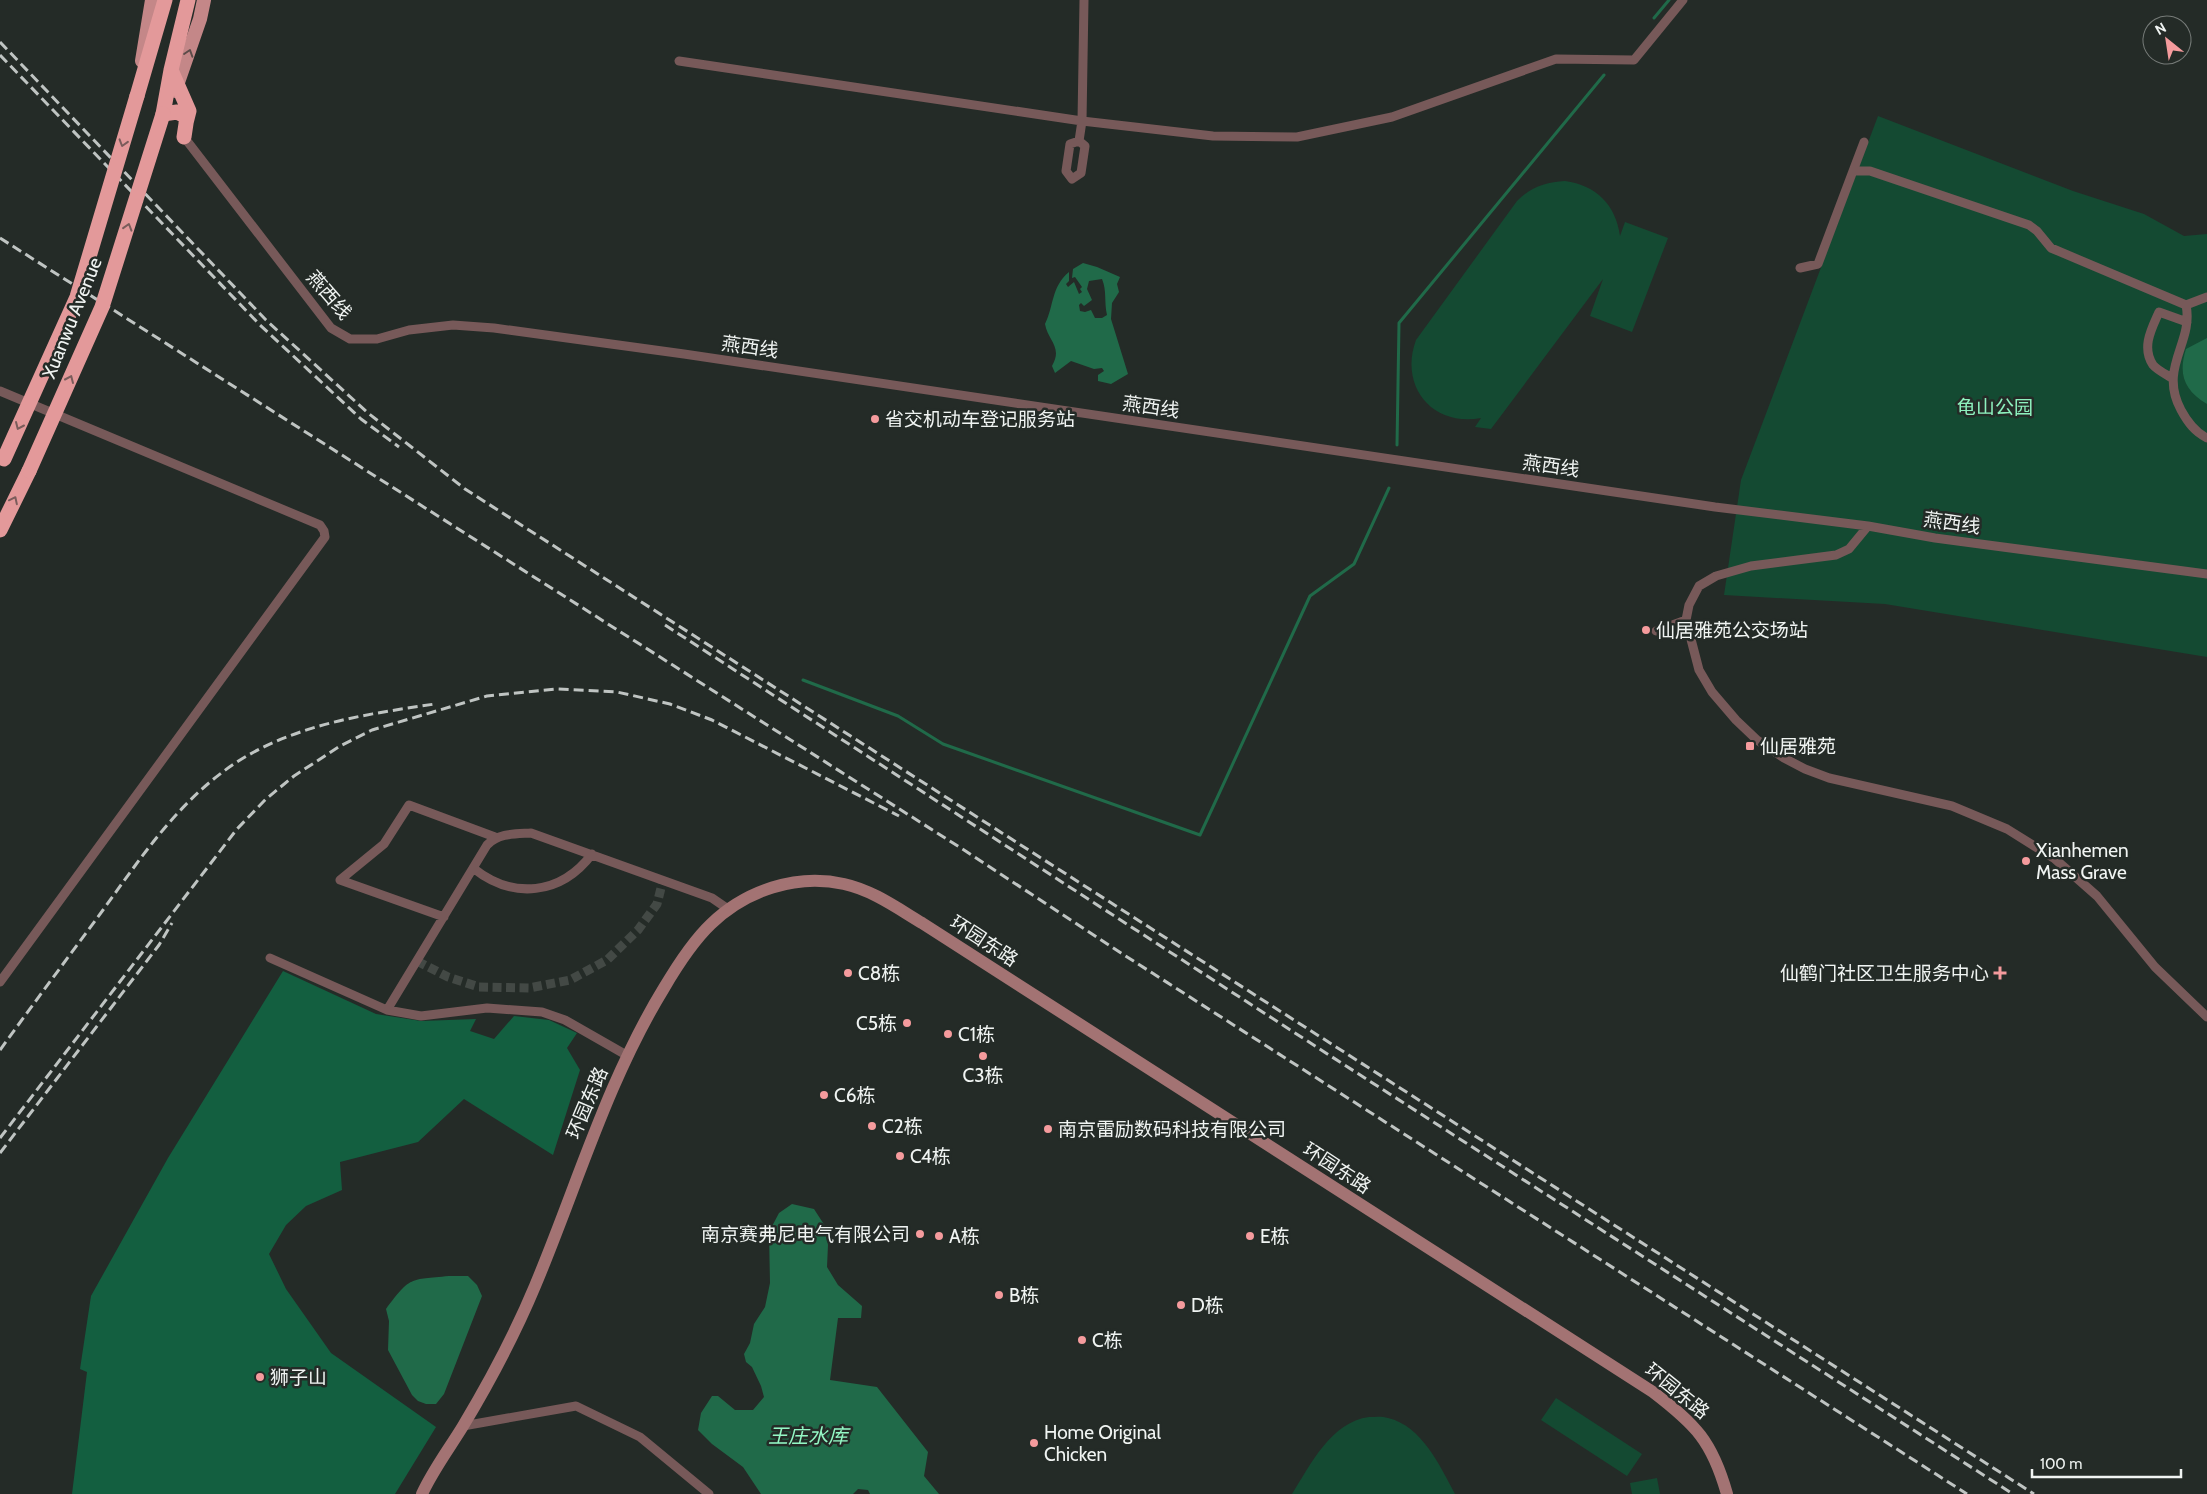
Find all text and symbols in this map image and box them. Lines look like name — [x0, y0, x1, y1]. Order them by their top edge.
north arrow — [2142, 15, 2192, 65]
text: N — [2152, 18, 2169, 39]
one-way arrow — [183, 49, 193, 58]
one-way arrow — [119, 139, 129, 147]
one-way arrow — [122, 223, 132, 232]
street label: Xuanwu Avenue — [37, 254, 107, 382]
street label: 燕西线 — [302, 266, 356, 324]
street label: 燕西线 — [720, 332, 780, 362]
one-way arrow — [64, 375, 75, 384]
street label: 燕西线 — [1121, 392, 1181, 422]
park label: 龟山公园 — [1957, 396, 2033, 419]
place label: 省交机动车登记服务站 — [885, 408, 1075, 431]
marker: 省交机动车登记服务站 — [869, 413, 881, 425]
one-way arrow — [14, 421, 25, 430]
street label: 燕西线 — [1521, 451, 1581, 481]
one-way arrow — [8, 496, 19, 505]
street label: 燕西线 — [1922, 508, 1982, 538]
place label: 仙居雅苑公交场站 — [1656, 619, 1808, 642]
marker: 仙居雅苑公交场站 — [1640, 624, 1652, 636]
place label: 仙居雅苑 — [1760, 735, 1836, 758]
marker: 仙居雅苑 — [1744, 740, 1756, 752]
place label: Xianhemen Mass Grave — [2036, 839, 2129, 884]
marker: Xianhemen Mass Grave — [2020, 855, 2032, 867]
street label: 环园东路 — [946, 911, 1022, 971]
place label: C8栋 — [858, 962, 900, 985]
place label: 仙鹤门社区卫生服务中心 — [1780, 962, 1989, 985]
marker: 仙鹤门社区卫生服务中心 — [1993, 966, 2007, 980]
marker: C8栋 — [842, 967, 854, 979]
place label: C5栋 — [856, 1012, 897, 1035]
marker: C5栋 — [901, 1017, 913, 1029]
place label: C1栋 — [958, 1023, 995, 1046]
marker: C1栋 — [942, 1028, 954, 1040]
marker: C3栋 — [977, 1050, 989, 1062]
street label: 环园东路 — [562, 1064, 612, 1142]
place label: C3栋 — [963, 1064, 1003, 1087]
place label: C6栋 — [834, 1084, 876, 1107]
marker: C6栋 — [818, 1089, 830, 1101]
place label: C2栋 — [882, 1115, 923, 1138]
place label: 南京雷励数码科技有限公司 — [1058, 1118, 1286, 1141]
marker: C2栋 — [866, 1120, 878, 1132]
marker: 南京雷励数码科技有限公司 — [1042, 1123, 1054, 1135]
street label: 环园东路 — [1299, 1138, 1375, 1198]
place label: C4栋 — [910, 1145, 951, 1168]
marker: C4栋 — [894, 1150, 906, 1162]
place label: 南京赛弗尼电气有限公司 — [701, 1223, 910, 1246]
place label: A栋 — [949, 1225, 980, 1248]
place label: E栋 — [1260, 1225, 1290, 1248]
marker: 南京赛弗尼电气有限公司 — [914, 1228, 926, 1240]
marker: A栋 — [933, 1230, 945, 1242]
marker: E栋 — [1244, 1230, 1256, 1242]
place label: B栋 — [1009, 1284, 1039, 1307]
marker: B栋 — [993, 1289, 1005, 1301]
place label: D栋 — [1191, 1294, 1224, 1317]
marker: D栋 — [1175, 1299, 1187, 1311]
place label: C栋 — [1092, 1329, 1123, 1352]
marker: C栋 — [1076, 1334, 1088, 1346]
street label: 环园东路 — [1640, 1358, 1714, 1424]
place label: 狮子山 — [270, 1366, 327, 1389]
marker: 狮子山 — [254, 1371, 266, 1383]
place label: Home Original Chicken — [1044, 1421, 1161, 1466]
water label: 王庄水库 — [768, 1424, 851, 1448]
marker: Home Original Chicken — [1028, 1437, 1040, 1449]
scale bar — [2032, 1446, 2181, 1478]
text: 100 m — [2040, 1455, 2082, 1473]

